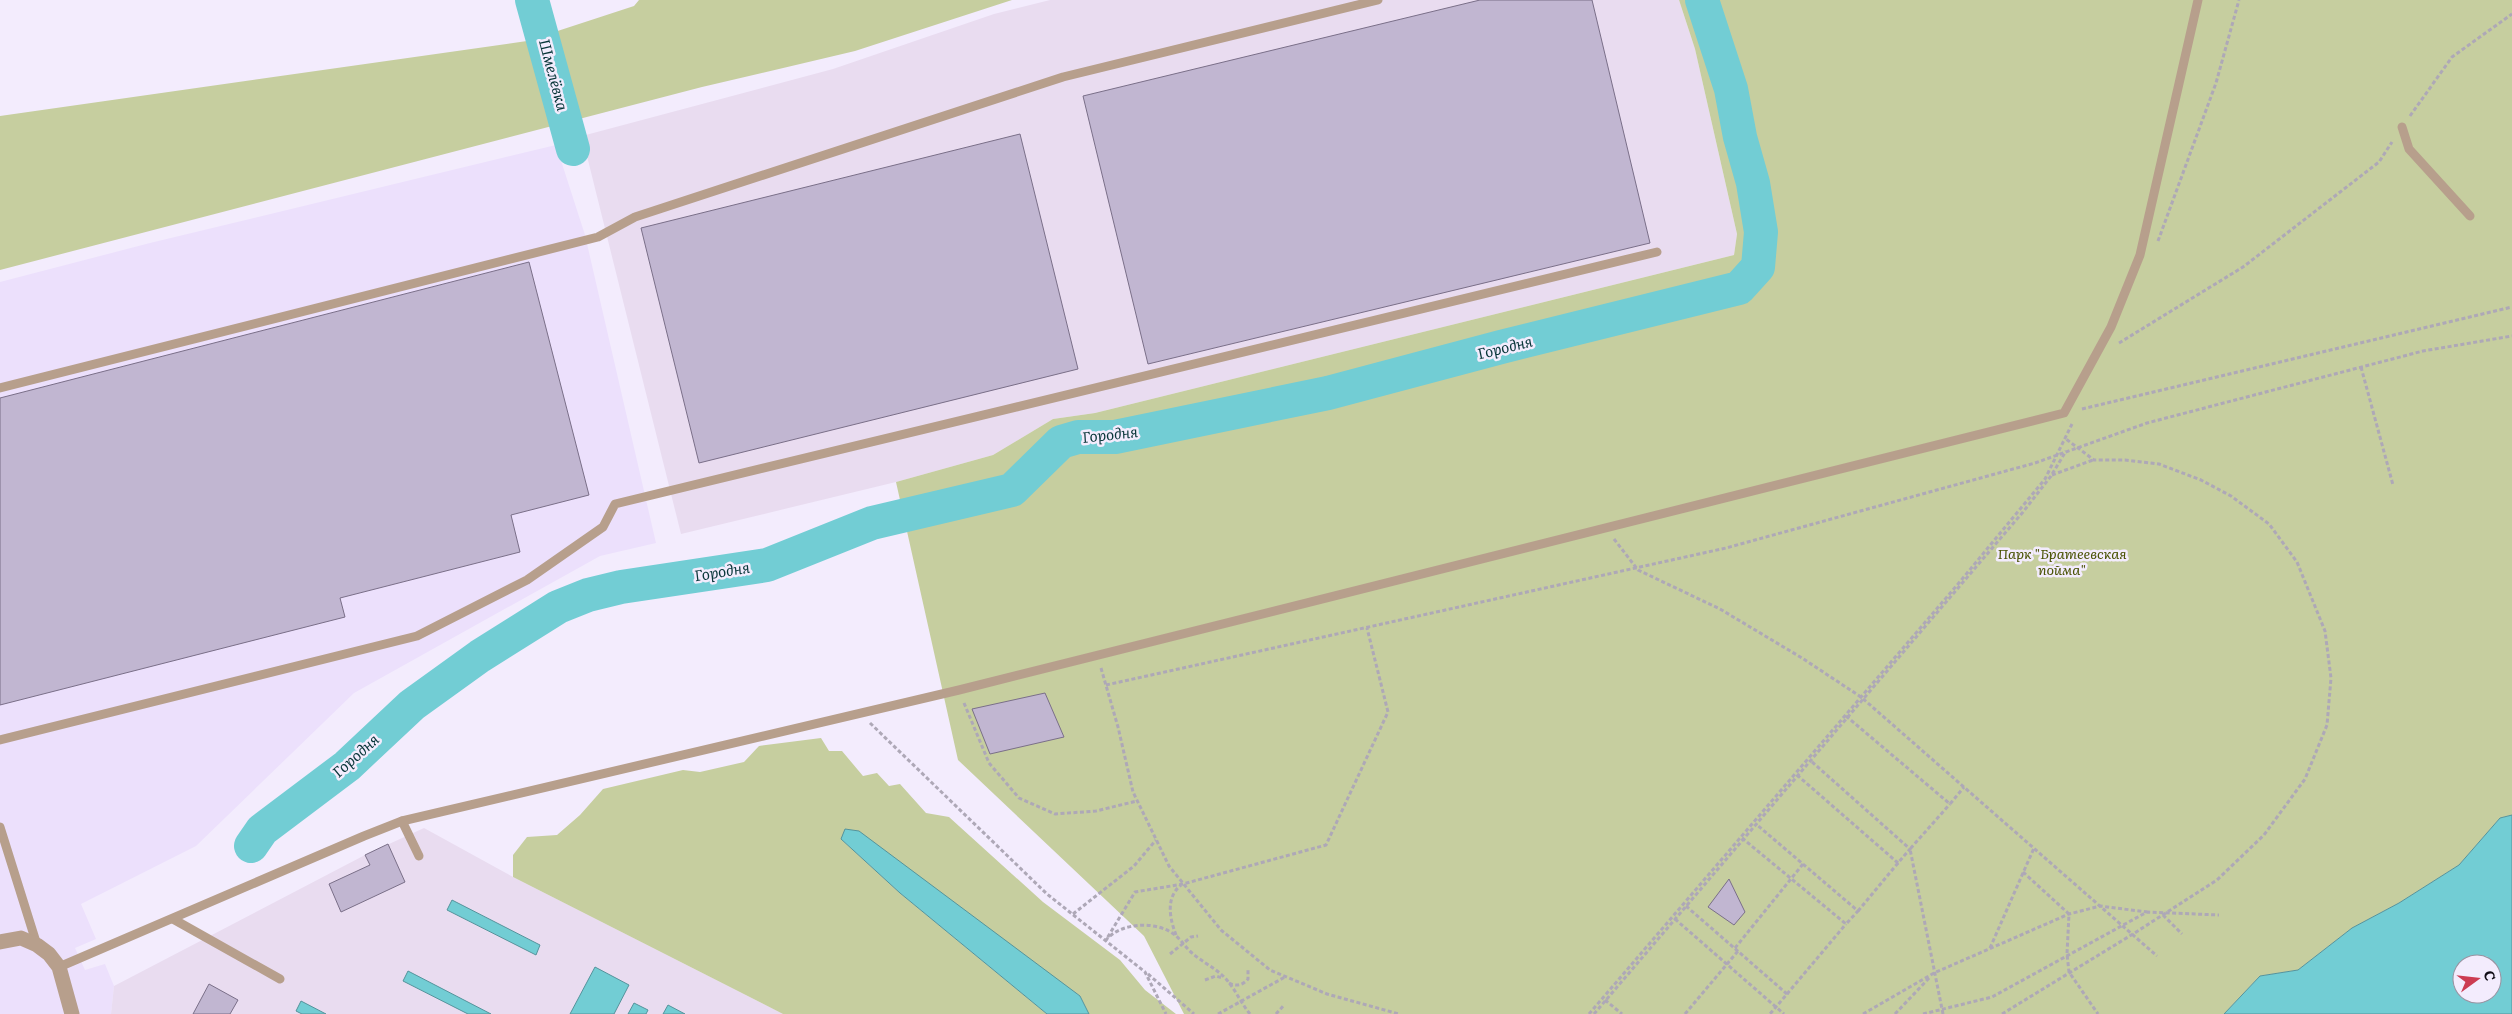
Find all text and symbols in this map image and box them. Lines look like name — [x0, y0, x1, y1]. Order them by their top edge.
water label: Шмелёвка — [534, 36, 575, 113]
water label: Городня — [1475, 329, 1535, 364]
water label: Городня — [1081, 419, 1139, 448]
park label: Парк "Братеевская пойма" — [1997, 543, 2127, 579]
water label: Городня — [692, 555, 751, 586]
water label: Городня — [327, 727, 384, 782]
north arrow — [2452, 954, 2502, 1004]
text: С — [2480, 968, 2501, 983]

